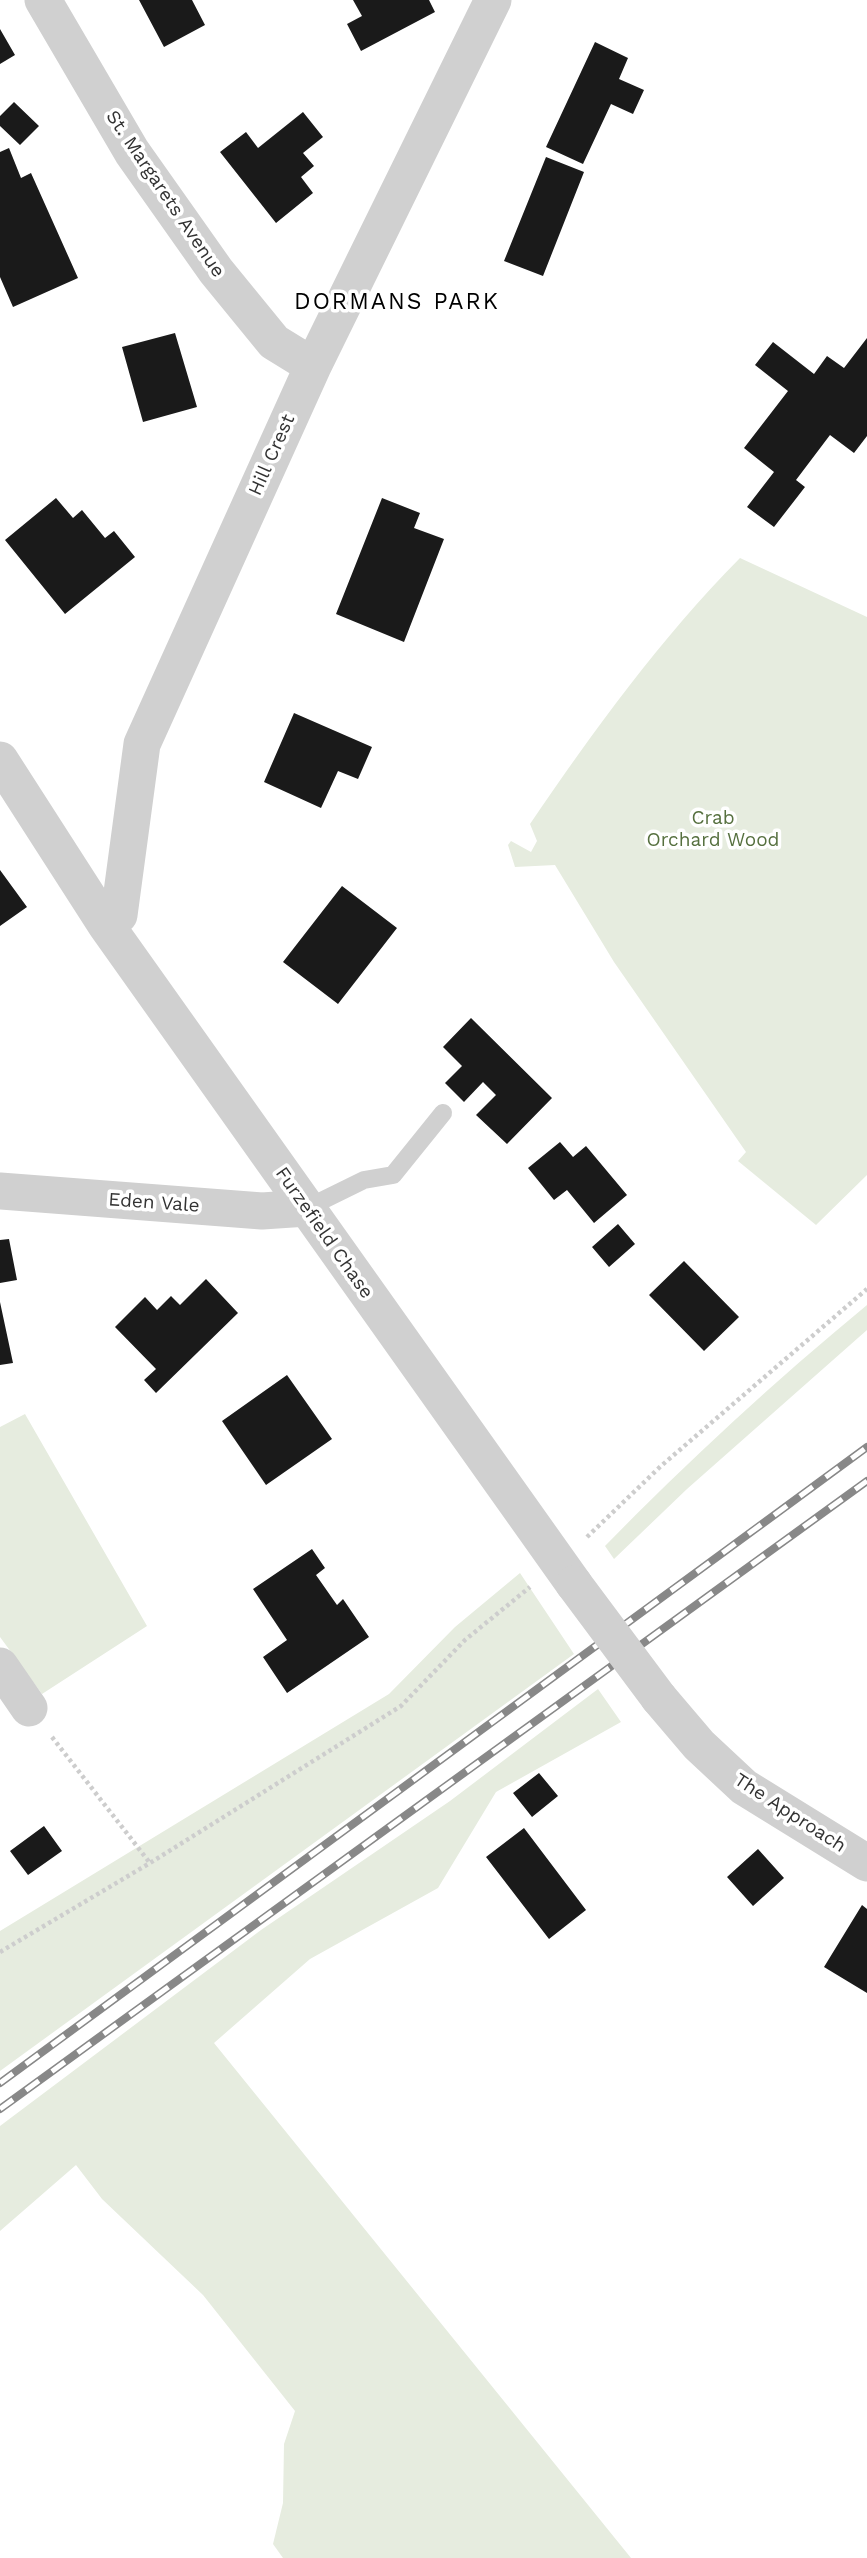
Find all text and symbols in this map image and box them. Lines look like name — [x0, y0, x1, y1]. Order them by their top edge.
street label: St. Margarets Avenue — [101, 106, 229, 282]
district label: DORMANS PARK — [296, 288, 498, 316]
street label: Hill Crest — [244, 411, 300, 499]
park label: Crab Orchard Wood — [647, 807, 779, 851]
street label: Furzefield Chase — [270, 1163, 378, 1303]
street label: Eden Vale — [108, 1188, 200, 1218]
street label: The Approach — [730, 1768, 850, 1858]

